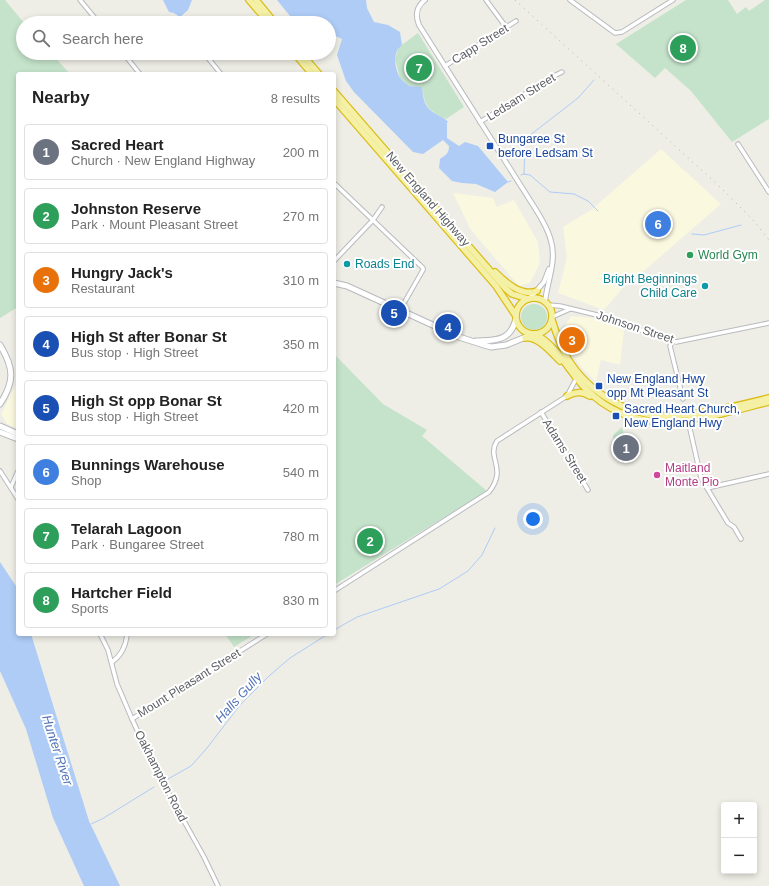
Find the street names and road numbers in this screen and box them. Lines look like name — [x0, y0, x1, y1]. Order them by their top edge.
street label: Capp Street — [449, 21, 511, 67]
street label: Ledsam Street — [484, 70, 558, 124]
street label: New England Highway — [383, 149, 473, 249]
street label: Johnson Street — [594, 308, 676, 346]
street label: Adams Street — [540, 416, 591, 486]
street label: Mount Pleasant Street — [135, 645, 244, 720]
street label: Oakhampton Road — [132, 728, 190, 824]

